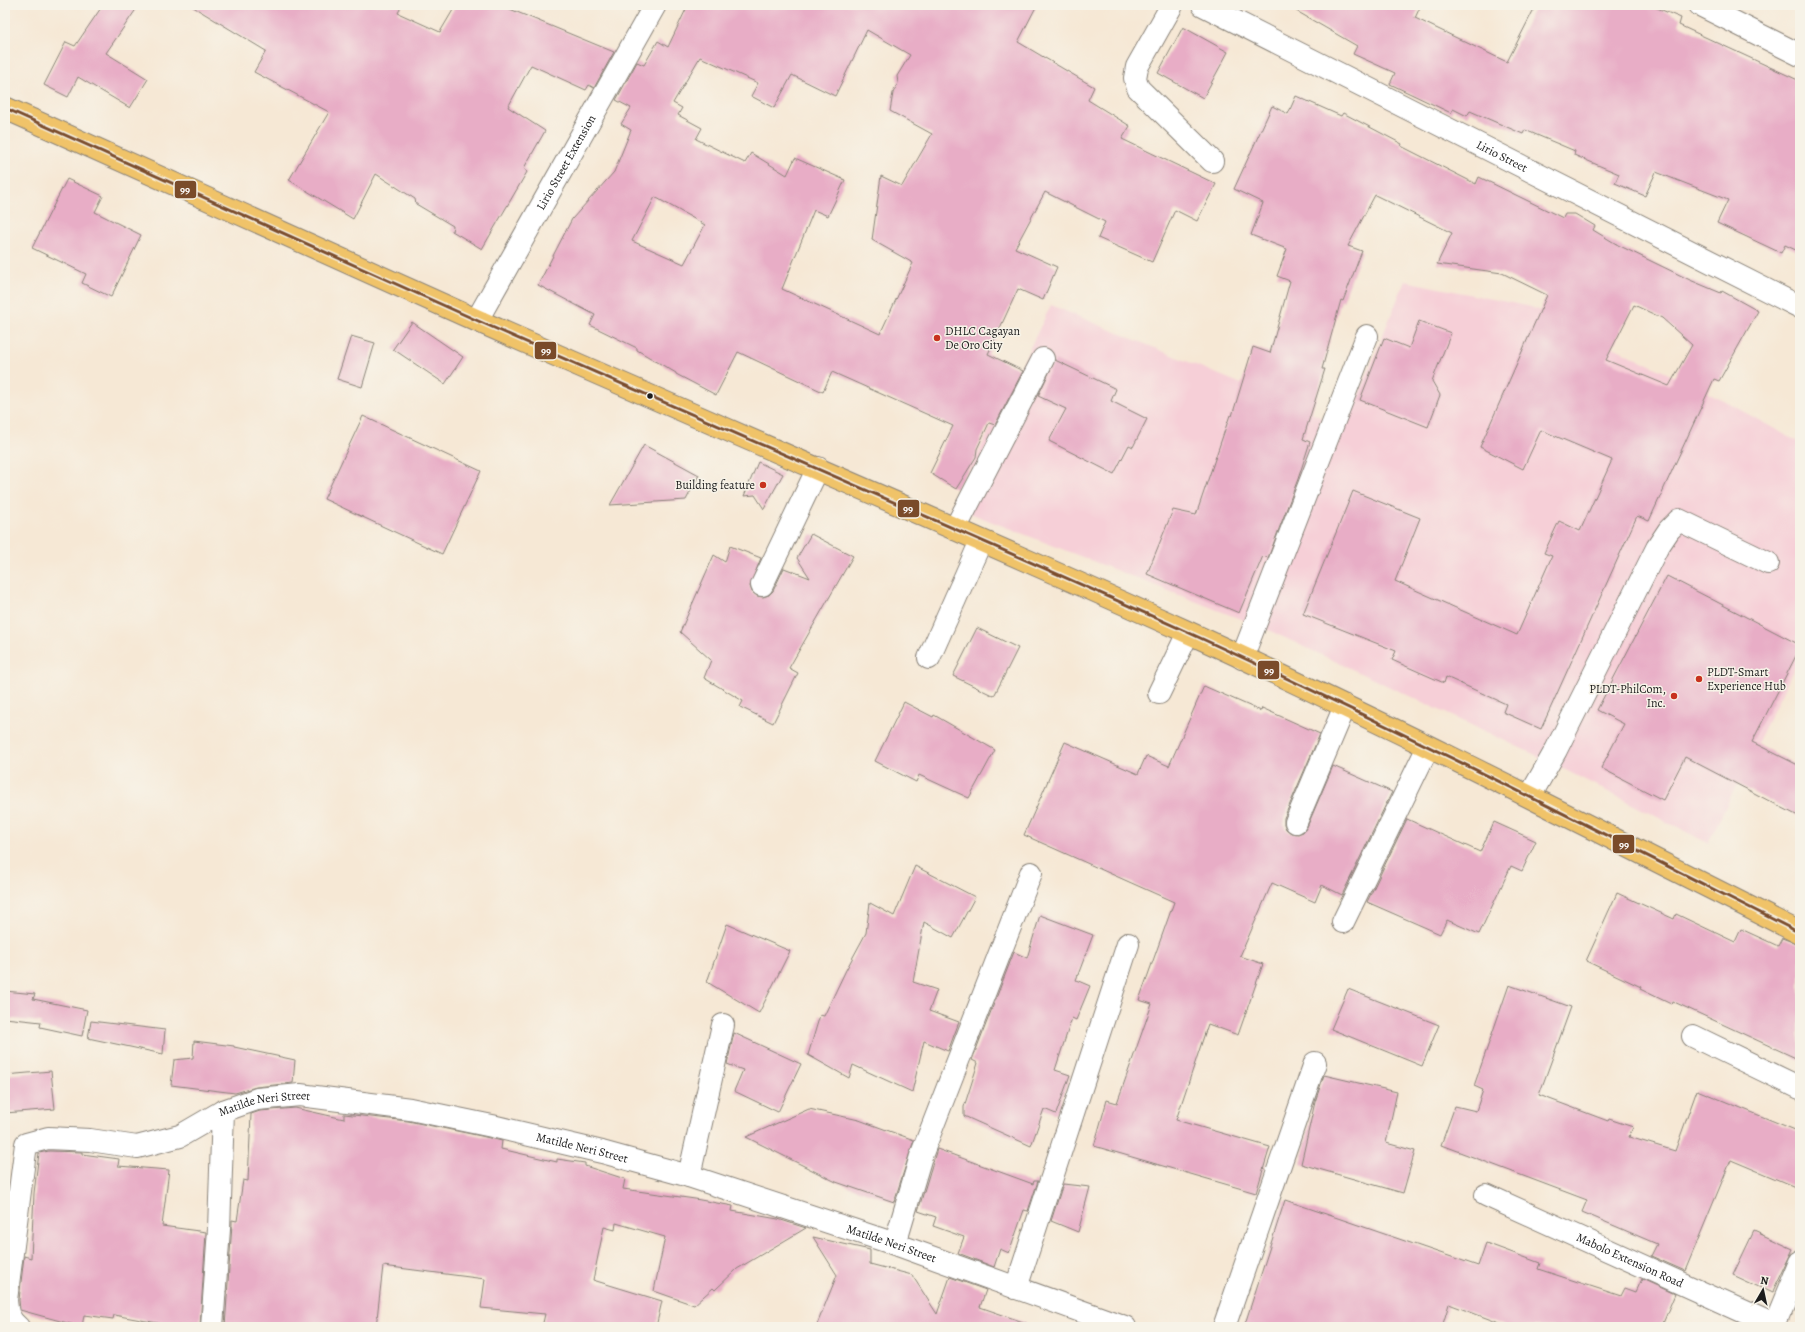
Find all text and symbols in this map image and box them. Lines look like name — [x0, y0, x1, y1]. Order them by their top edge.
street label: Lirio Street Extension — [533, 111, 600, 213]
street label: Lirio Street — [1474, 137, 1530, 176]
line badge: 99 — [174, 180, 197, 199]
text: 99 — [180, 182, 190, 197]
place label: DHLC Cagayan De Oro City — [945, 323, 1021, 353]
marker: DHLC Cagayan De Oro City — [932, 333, 942, 343]
line badge: 99 — [534, 341, 557, 360]
text: 99 — [541, 343, 551, 358]
unlabelled marker — [645, 391, 655, 401]
place label: Building feature — [675, 477, 755, 493]
marker: Building feature — [758, 480, 768, 490]
line badge: 99 — [897, 499, 920, 518]
text: 99 — [903, 501, 913, 516]
line badge: 99 — [1257, 660, 1280, 680]
text: 99 — [1264, 663, 1274, 678]
place label: PLDT-Smart Experience Hub — [1707, 664, 1786, 694]
marker: PLDT-Smart Experience Hub — [1694, 674, 1704, 684]
place label: PLDT-PhilCom, Inc. — [1589, 681, 1666, 711]
marker: PLDT-PhilCom, Inc. — [1669, 691, 1679, 701]
line badge: 99 — [1612, 834, 1635, 854]
text: 99 — [1619, 837, 1629, 852]
street label: Matilde Neri Street — [216, 1087, 311, 1120]
street label: Matilde Neri Street — [535, 1129, 630, 1167]
street label: Matilde Neri Street — [845, 1221, 939, 1266]
street label: Mabolo Extension Road — [1574, 1229, 1687, 1292]
north arrow — [1743, 1270, 1783, 1310]
text: N — [1759, 1273, 1770, 1289]

